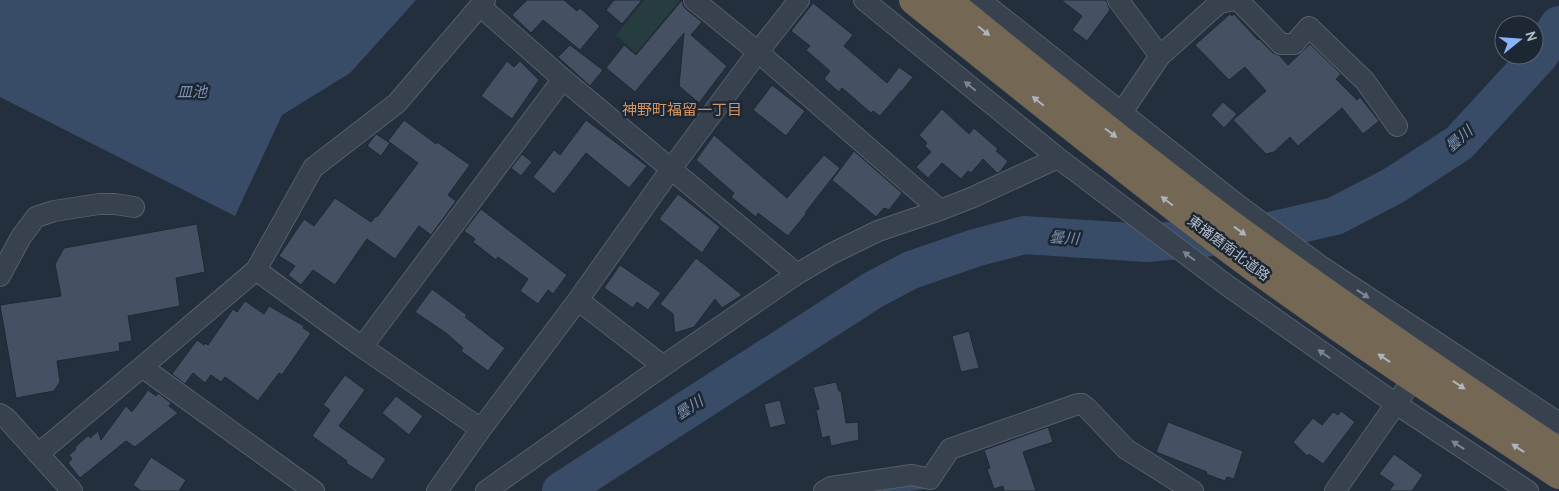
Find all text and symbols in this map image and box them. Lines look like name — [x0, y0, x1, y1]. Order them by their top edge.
north arrow — [1494, 15, 1544, 65]
one-way arrow — [978, 25, 991, 36]
text: N — [1521, 29, 1541, 43]
one-way arrow — [964, 81, 977, 92]
water label: 皿池 — [177, 82, 209, 101]
one-way arrow — [1032, 96, 1045, 107]
district label: 神野町福留一丁目 — [622, 100, 742, 119]
water label: 曇川 — [1441, 120, 1478, 156]
one-way arrow — [1104, 127, 1117, 138]
one-way arrow — [1160, 196, 1174, 206]
street label: 東播磨南北道路 — [1184, 211, 1274, 285]
one-way arrow — [1234, 226, 1247, 236]
water label: 曇川 — [1048, 227, 1082, 248]
one-way arrow — [1182, 251, 1196, 261]
one-way arrow — [1356, 289, 1369, 299]
one-way arrow — [1318, 348, 1331, 359]
one-way arrow — [1377, 353, 1390, 363]
one-way arrow — [1453, 380, 1466, 389]
water label: 曇川 — [671, 390, 708, 424]
one-way arrow — [1452, 440, 1465, 450]
one-way arrow — [1512, 443, 1525, 453]

